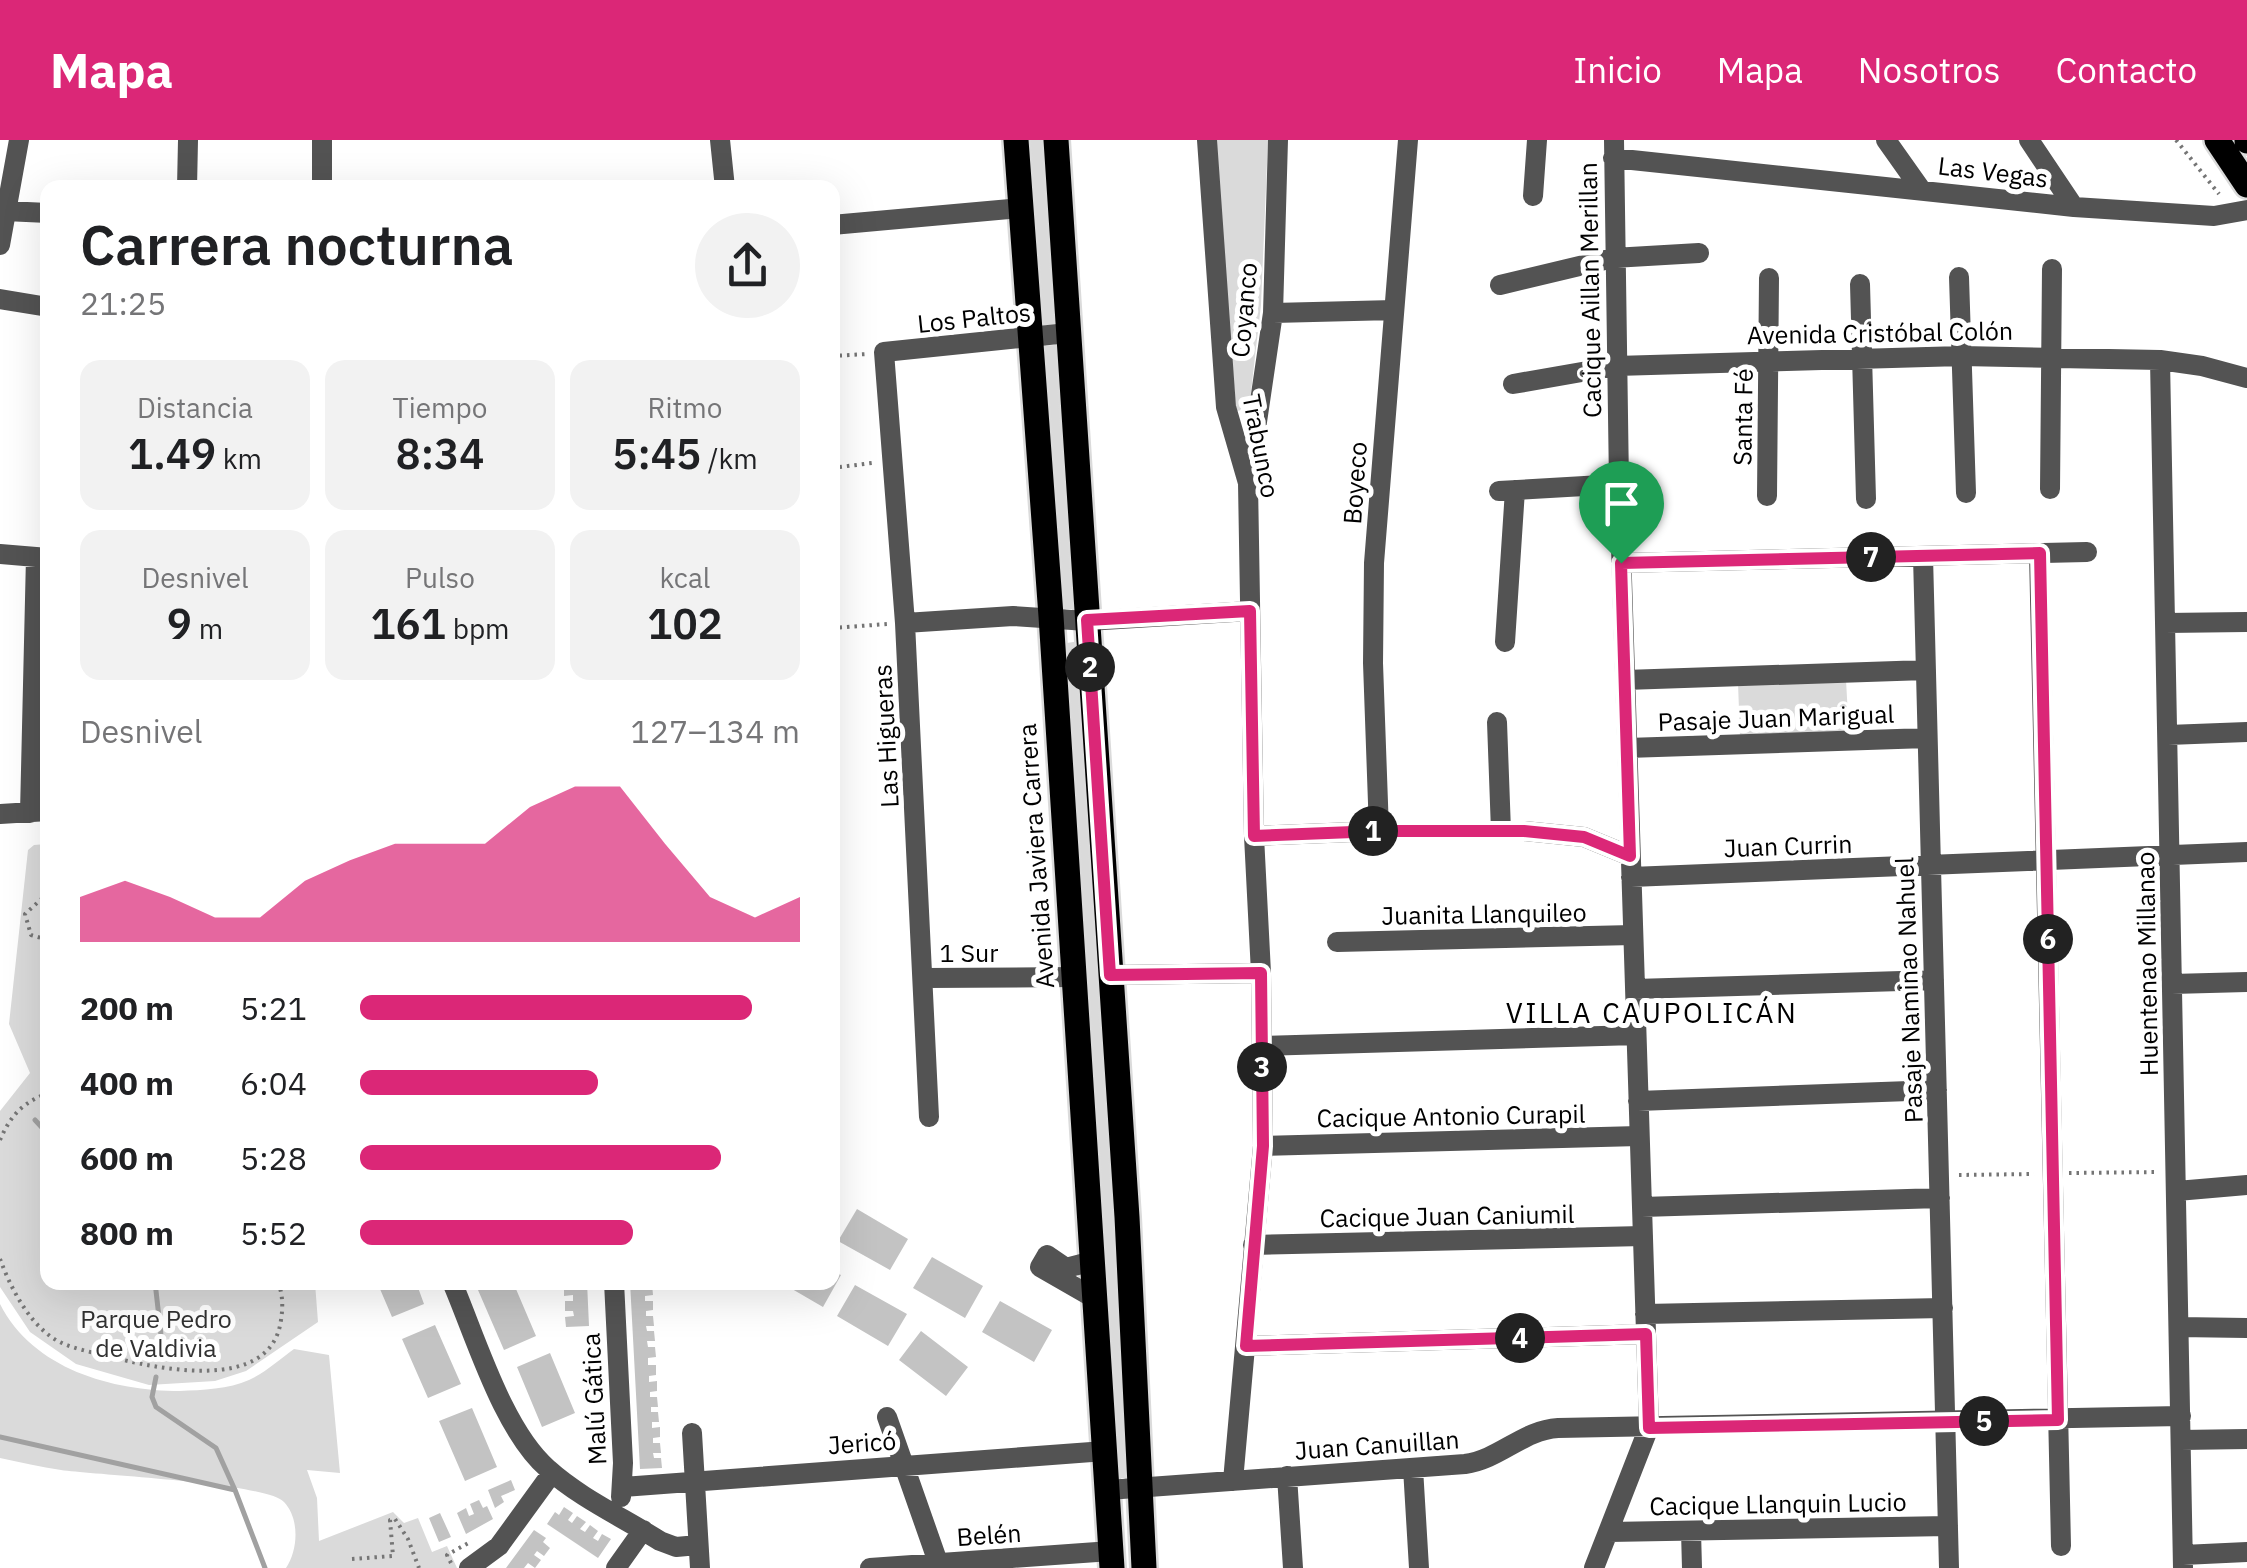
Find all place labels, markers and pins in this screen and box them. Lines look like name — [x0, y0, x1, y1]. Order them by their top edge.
pin — [1579, 461, 1664, 564]
pin: 7 — [1846, 532, 1896, 582]
pin: 2 — [1065, 642, 1115, 692]
pin: 1 — [1348, 806, 1398, 856]
pin: 6 — [2023, 914, 2073, 964]
pin: 3 — [1237, 1042, 1287, 1092]
pin: 4 — [1495, 1313, 1545, 1363]
pin: 5 — [1959, 1396, 2009, 1446]

